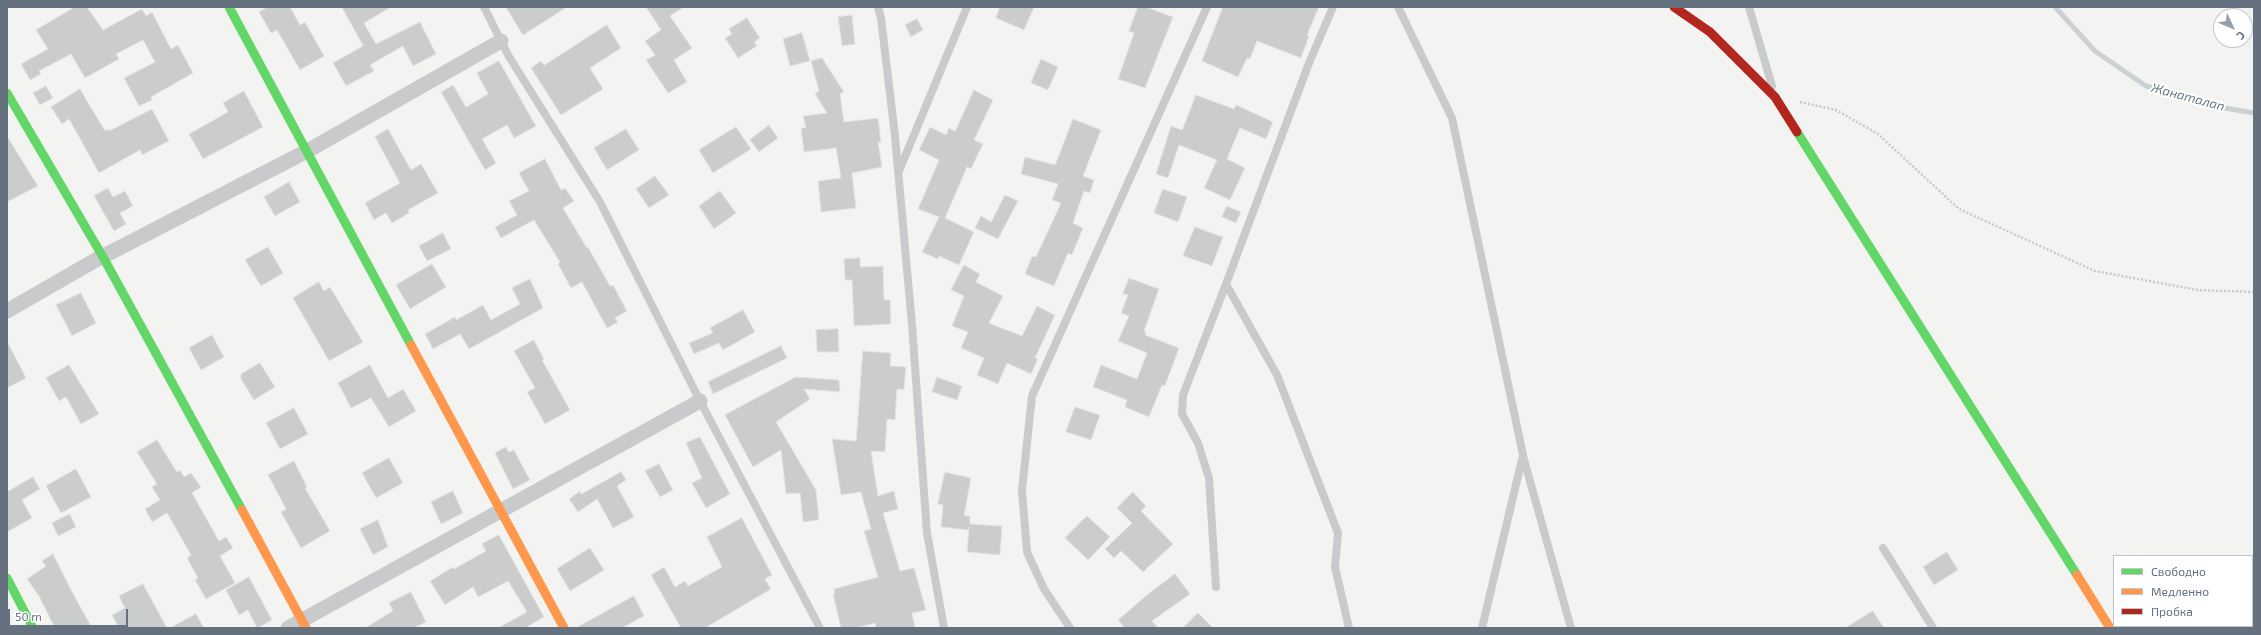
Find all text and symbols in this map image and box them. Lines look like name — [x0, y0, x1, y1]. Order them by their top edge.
north arrow — [2213, 8, 2253, 48]
text: С — [2234, 29, 2248, 43]
water label: Жанаталап — [2150, 80, 2226, 114]
legend — [2113, 555, 2253, 627]
text: Свободно — [2151, 564, 2206, 578]
text: Медленно — [2151, 584, 2209, 598]
scale bar — [10, 601, 130, 627]
text: Пробка — [2151, 604, 2193, 618]
text: 50 m — [15, 609, 42, 623]

